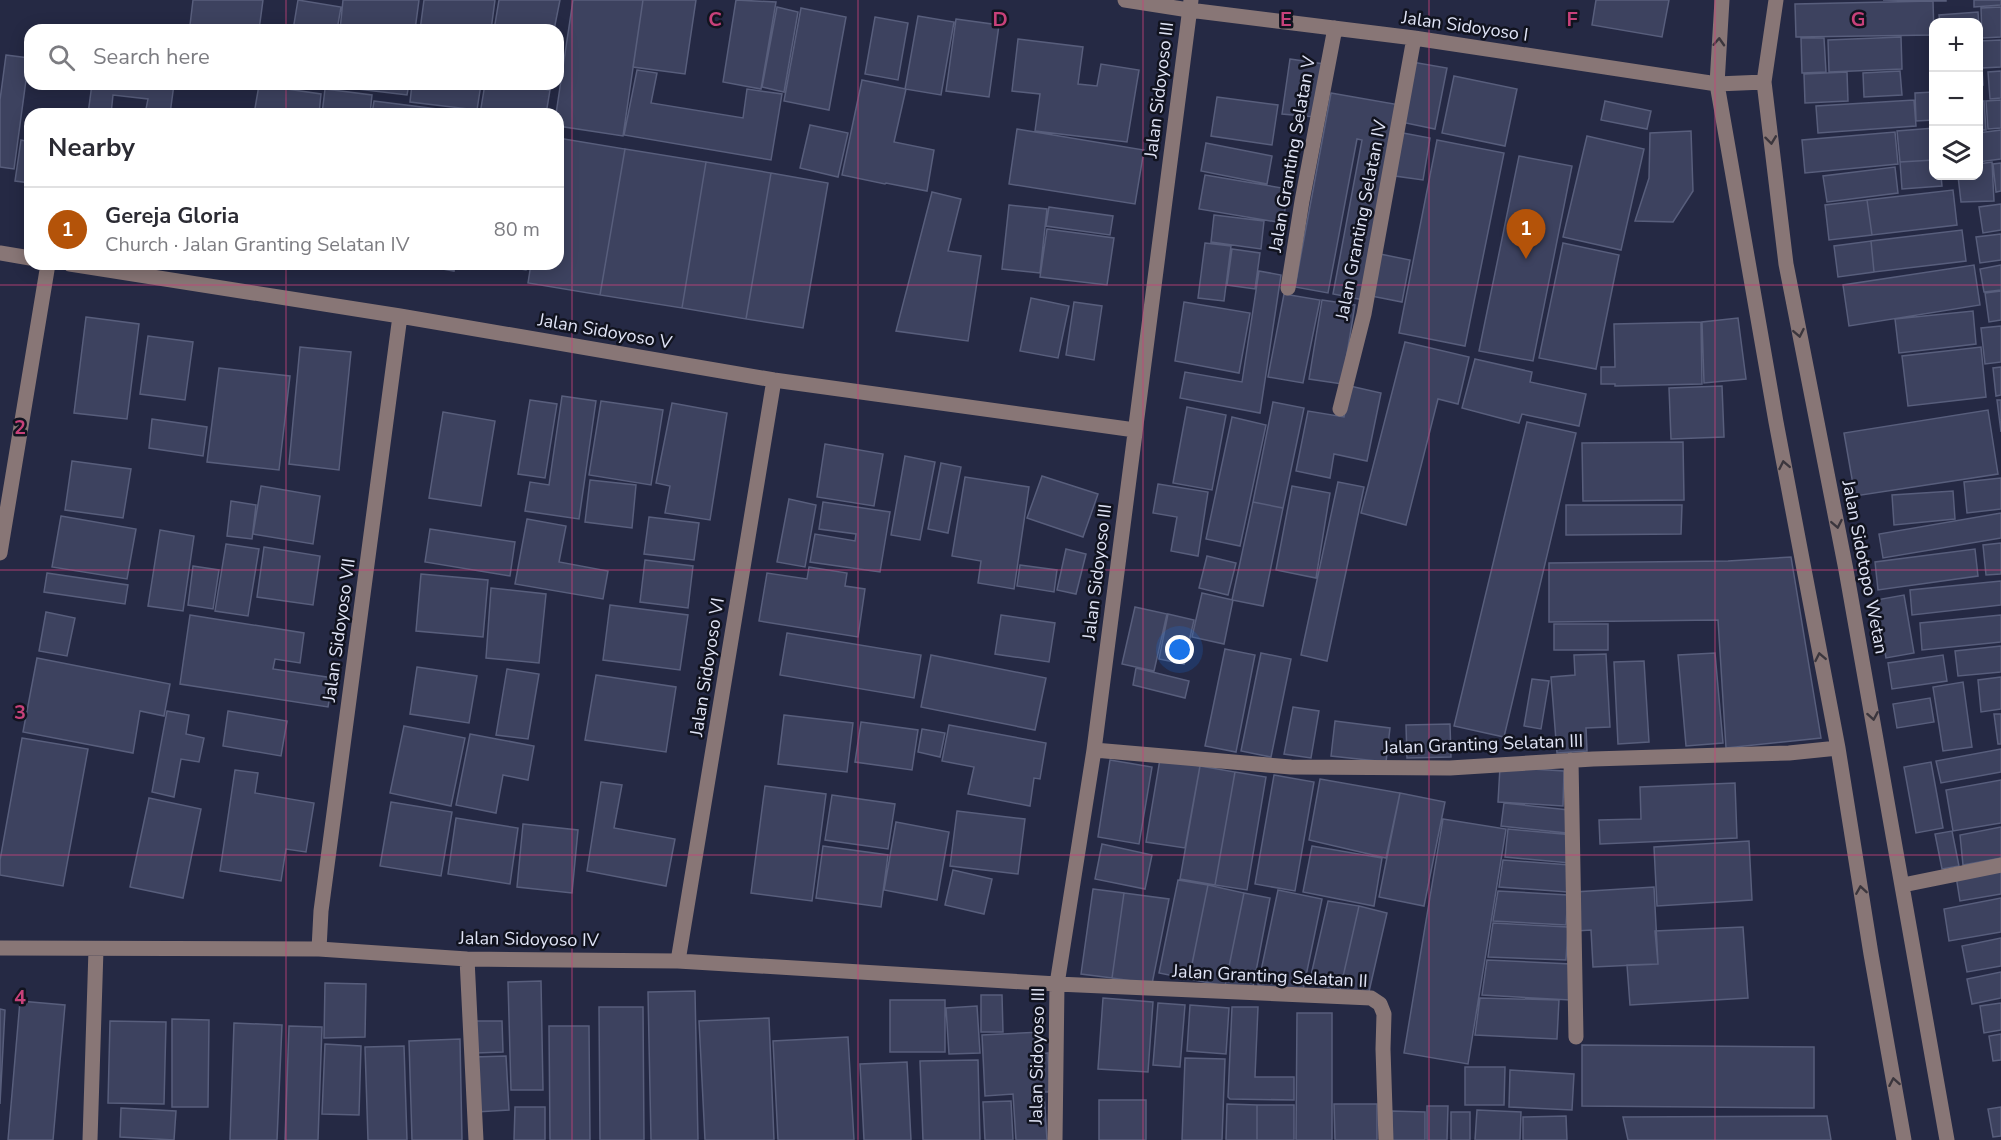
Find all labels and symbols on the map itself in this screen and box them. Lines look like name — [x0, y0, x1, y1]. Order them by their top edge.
street label: Jalan Sidoyoso I — [1399, 5, 1530, 47]
text: C — [708, 6, 722, 33]
text: D — [992, 6, 1008, 33]
text: E — [1280, 6, 1292, 33]
text: F — [1566, 6, 1578, 33]
text: G — [1851, 6, 1865, 33]
street label: Jalan Sidoyoso III — [1139, 21, 1179, 160]
one-way arrow — [1713, 37, 1726, 46]
street label: Jalan Granting Selatan V — [1263, 53, 1321, 255]
street label: Jalan Granting Selatan IV — [1330, 117, 1392, 323]
one-way arrow — [1764, 136, 1776, 145]
pin: 1 — [1506, 210, 1546, 259]
street label: Jalan Sidoyoso V — [535, 307, 674, 355]
one-way arrow — [1792, 328, 1805, 338]
text: 2 — [14, 414, 26, 441]
one-way arrow — [1778, 460, 1791, 470]
street label: Jalan Sidotopo Wetan — [1836, 477, 1894, 656]
street label: Jalan Sidoyoso III — [1077, 503, 1117, 642]
one-way arrow — [1830, 519, 1843, 529]
street label: Jalan Sidoyoso VII — [317, 557, 361, 704]
street label: Jalan Sidoyoso VI — [684, 596, 730, 739]
your location — [1165, 635, 1194, 664]
one-way arrow — [1814, 652, 1827, 662]
text: 3 — [14, 699, 26, 726]
one-way arrow — [1866, 711, 1878, 721]
street label: Jalan Granting Selatan III — [1382, 729, 1583, 760]
one-way arrow — [1855, 886, 1867, 895]
street label: Jalan Sidoyoso IV — [458, 926, 600, 952]
street label: Jalan Granting Selatan II — [1171, 959, 1368, 993]
text: 4 — [14, 984, 26, 1011]
street label: Jalan Sidoyoso III — [1024, 987, 1050, 1126]
one-way arrow — [1888, 1078, 1901, 1088]

